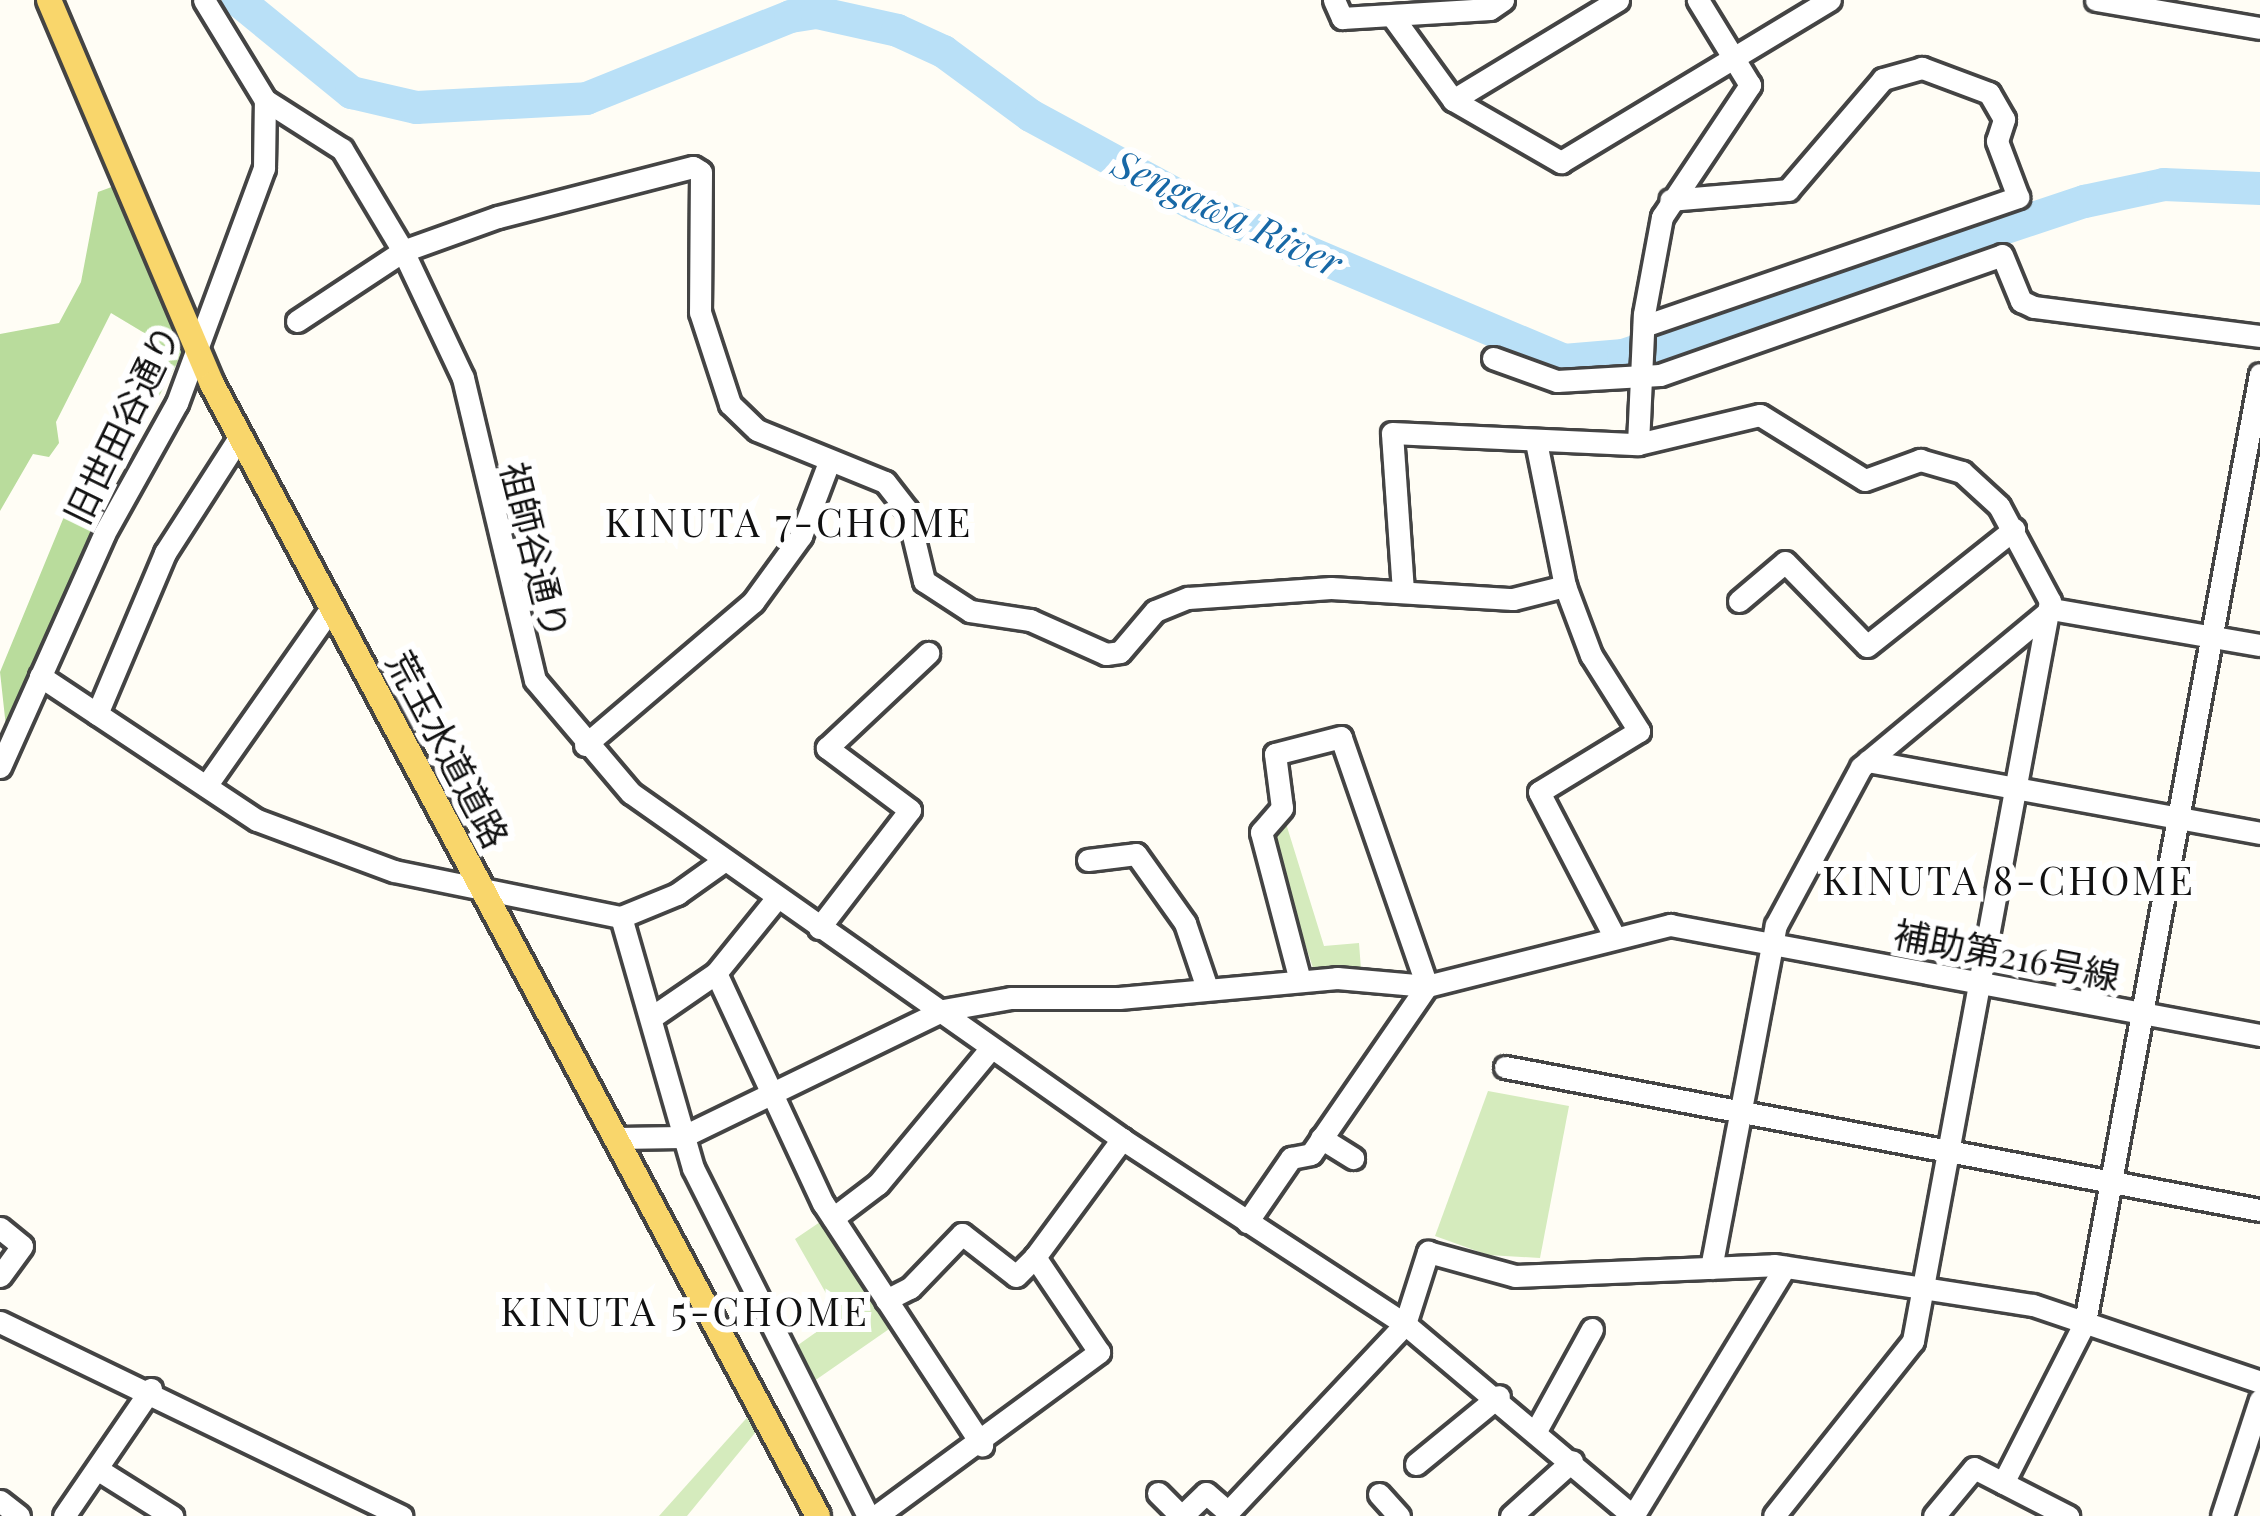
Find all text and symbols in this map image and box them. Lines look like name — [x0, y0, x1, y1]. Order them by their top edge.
water label: Sengawa River — [1106, 138, 1350, 286]
street label: 旧世田谷通り — [54, 317, 188, 531]
street label: 祖師谷通り — [493, 457, 579, 643]
district label: KINUTA 7-CHOME — [605, 498, 973, 544]
street label: 荒玉水道道路 — [379, 644, 519, 854]
district label: KINUTA 8-CHOME — [1822, 856, 2196, 902]
street label: 補助第216号線 — [1890, 911, 2124, 997]
district label: KINUTA 5-CHOME — [500, 1287, 870, 1333]

